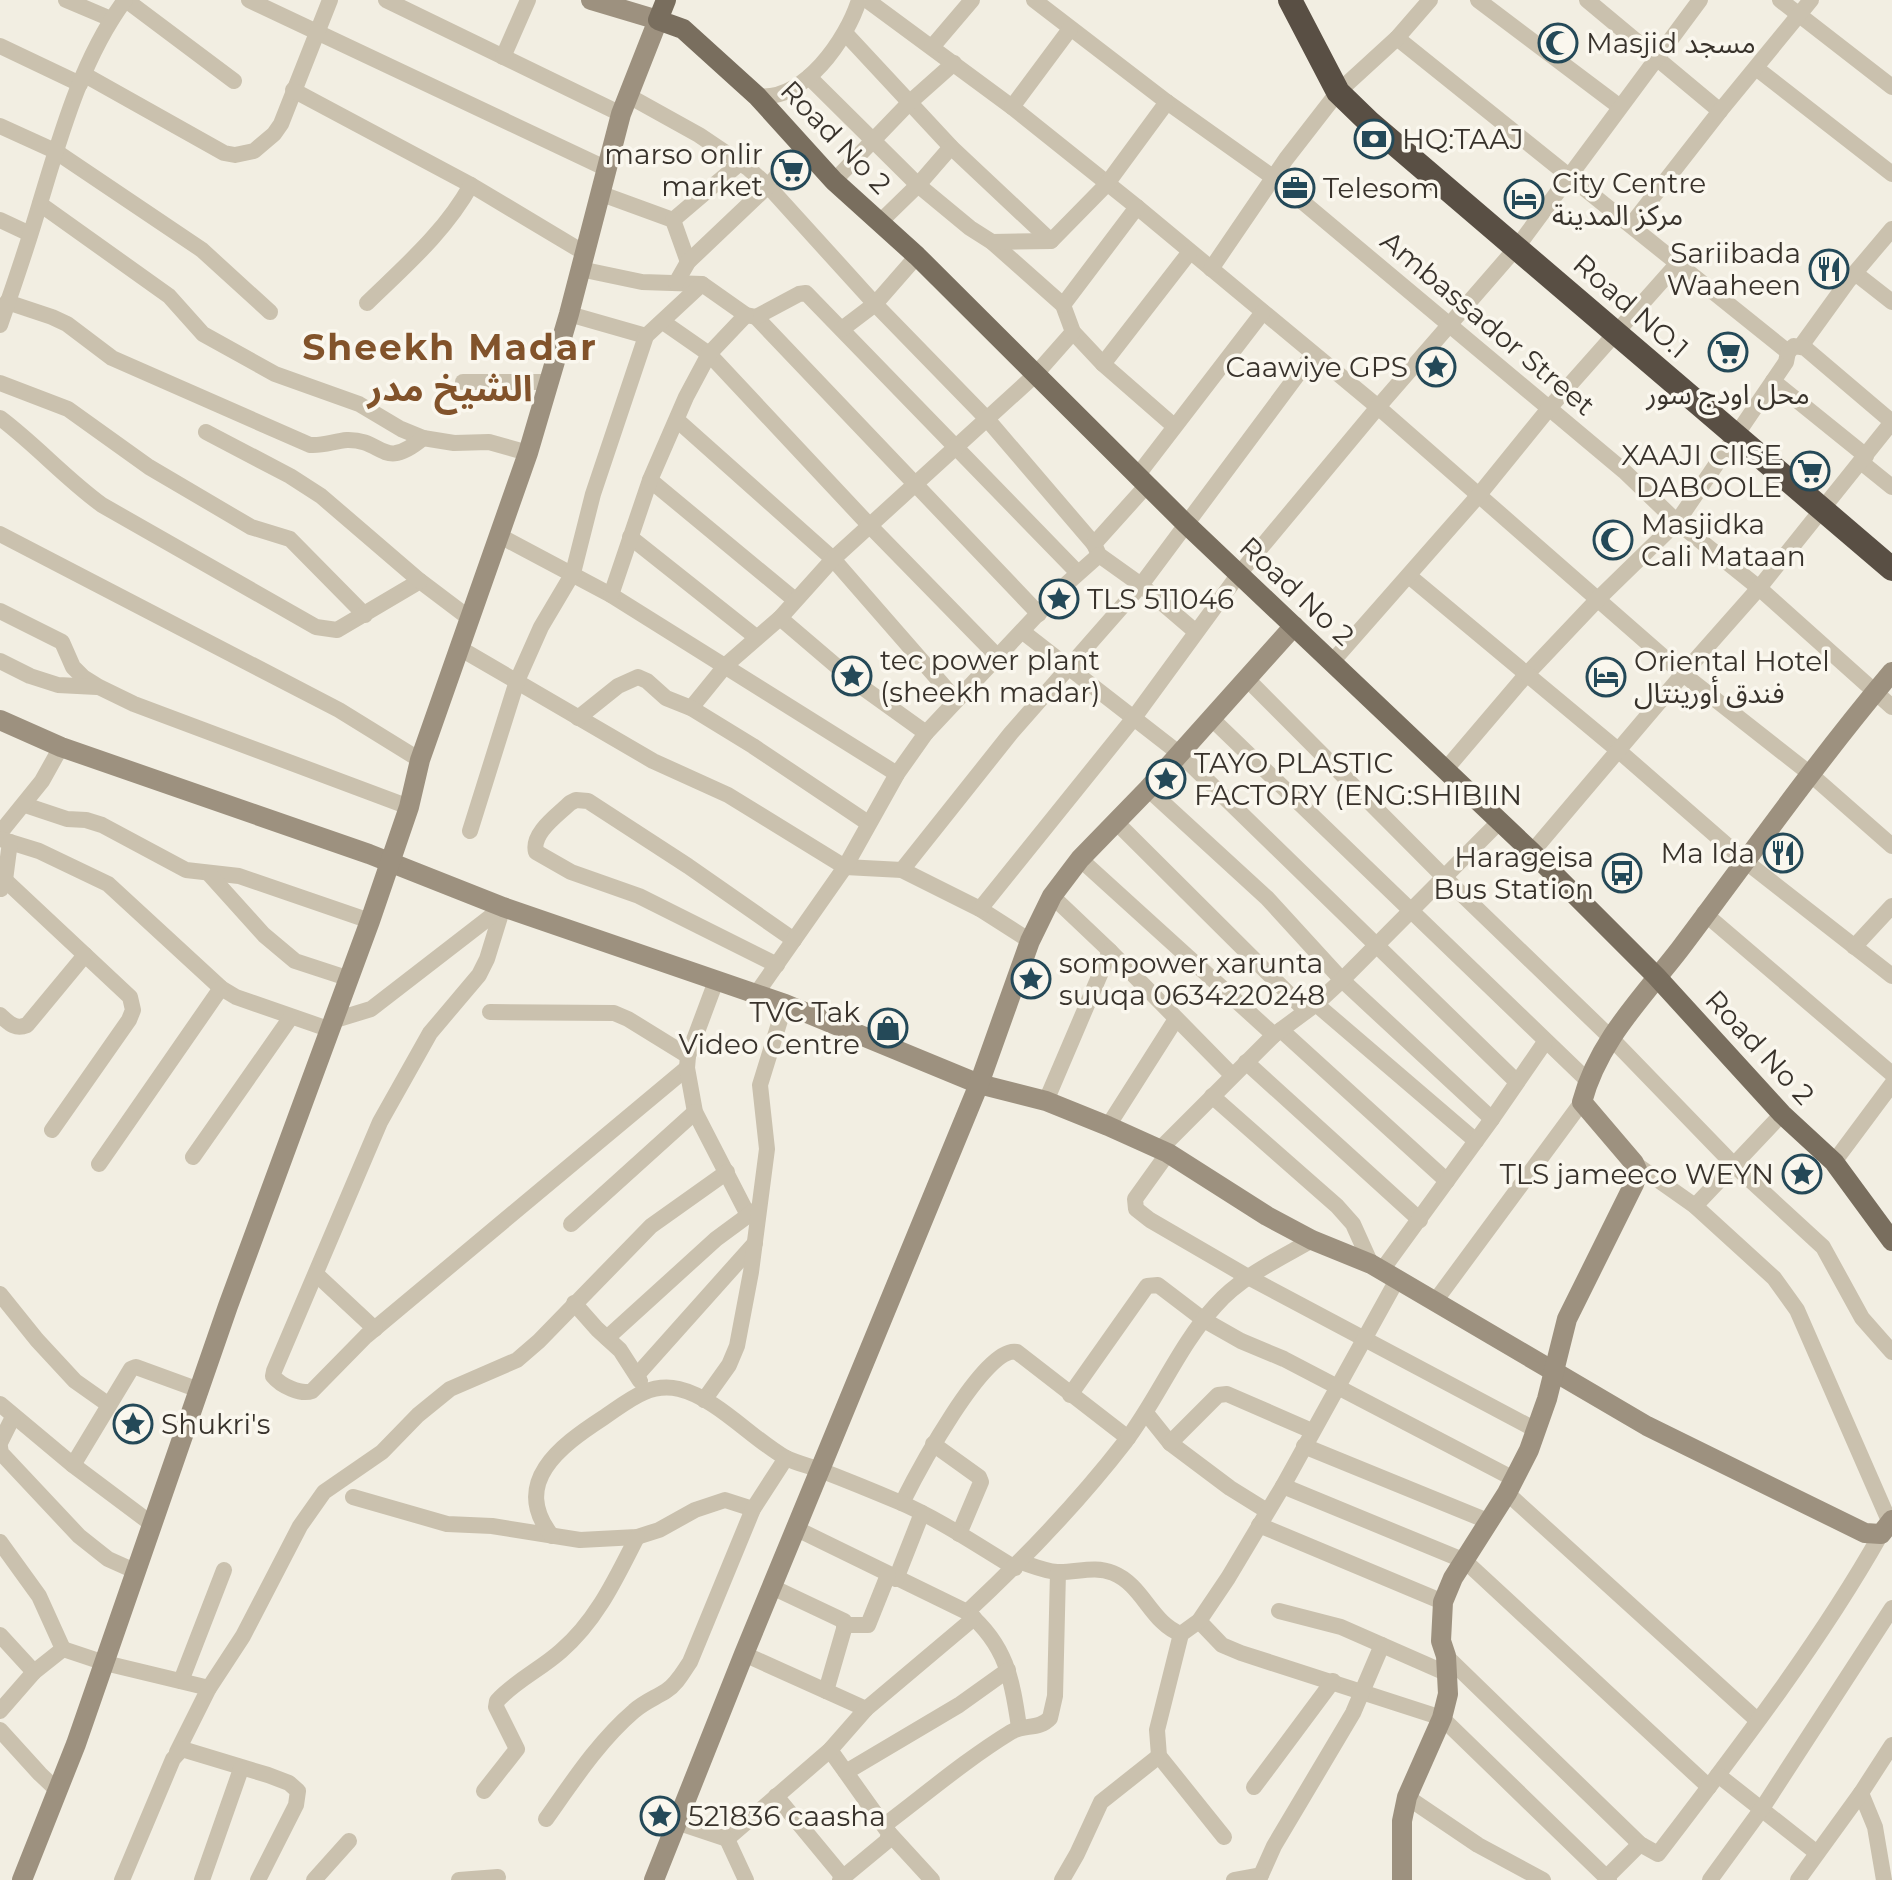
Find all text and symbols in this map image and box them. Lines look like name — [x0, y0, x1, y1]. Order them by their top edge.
mosque icon: Masjid مسجد — [1537, 22, 1579, 64]
place label: Masjid مسجد — [1586, 26, 1756, 60]
street label: Road No 2 — [774, 73, 898, 201]
bank icon: HQ:TAAJ — [1353, 118, 1395, 160]
place label: HQ:TAAJ — [1402, 122, 1524, 156]
place label: marso onlir market — [604, 137, 763, 203]
supermarket icon: marso onlir market — [770, 149, 812, 191]
place label: City Centre مركز المدينة — [1552, 166, 1706, 232]
office icon: Telesom — [1274, 167, 1316, 209]
place label: Telesom — [1323, 171, 1440, 205]
hotel icon: City Centre مركز المدينة — [1503, 178, 1545, 220]
street label: Ambassador Street — [1374, 224, 1602, 422]
place label: Sariibada Waaheen — [1667, 236, 1801, 302]
street label: Road NO.1 — [1566, 247, 1696, 365]
restaurant icon: Sariibada Waaheen — [1808, 248, 1850, 290]
district label: Sheekh Madar الشيخ مدر — [302, 325, 598, 415]
supermarket icon: محل اودج سور — [1707, 331, 1749, 373]
place icon: Caawiye GPS — [1415, 346, 1457, 388]
place label: Caawiye GPS — [1226, 350, 1408, 384]
place label: محل اودج سور — [1645, 377, 1810, 415]
place label: XAAJI CIISE DABOOLE — [1621, 438, 1782, 504]
supermarket icon: XAAJI CIISE DABOOLE — [1789, 450, 1831, 492]
place label: Masjidka Cali Mataan — [1641, 507, 1806, 573]
mosque icon: Masjidka Cali Mataan — [1592, 519, 1634, 561]
street label: Road No 2 — [1233, 529, 1361, 653]
place icon: TLS 511046 — [1038, 578, 1080, 620]
place label: TLS 511046 — [1087, 582, 1234, 616]
place label: tec power plant (sheekh madar) — [880, 643, 1101, 709]
place label: Oriental Hotel فندق أورينتال — [1634, 644, 1830, 710]
place icon: tec power plant (sheekh madar) — [831, 655, 873, 697]
hotel icon: Oriental Hotel فندق أورينتال — [1585, 656, 1627, 698]
place label: TAYO PLASTIC FACTORY (ENG:SHIBIIN — [1194, 746, 1522, 812]
place icon: TAYO PLASTIC FACTORY (ENG:SHIBIIN — [1145, 758, 1187, 800]
restaurant icon: Ma Ida — [1762, 832, 1804, 874]
place label: Ma Ida — [1660, 836, 1755, 870]
place label: Harageisa Bus Station — [1433, 840, 1594, 906]
bus stop icon: Harageisa Bus Station — [1601, 852, 1643, 894]
place label: sompower xarunta suuqa 0634220248 — [1059, 946, 1325, 1012]
place icon: sompower xarunta suuqa 0634220248 — [1010, 958, 1052, 1000]
street label: Road No 2 — [1698, 983, 1822, 1111]
place label: TVC Tak Video Centre — [678, 995, 860, 1061]
shop icon: TVC Tak Video Centre — [867, 1007, 909, 1049]
place icon: TLS jameeco WEYN — [1781, 1153, 1823, 1195]
place label: TLS jameeco WEYN — [1500, 1157, 1774, 1191]
place icon: Shukri's — [112, 1403, 154, 1445]
place label: Shukri's — [161, 1407, 270, 1441]
place icon: 521836 caasha — [639, 1795, 681, 1837]
place label: 521836 caasha — [688, 1799, 886, 1833]

